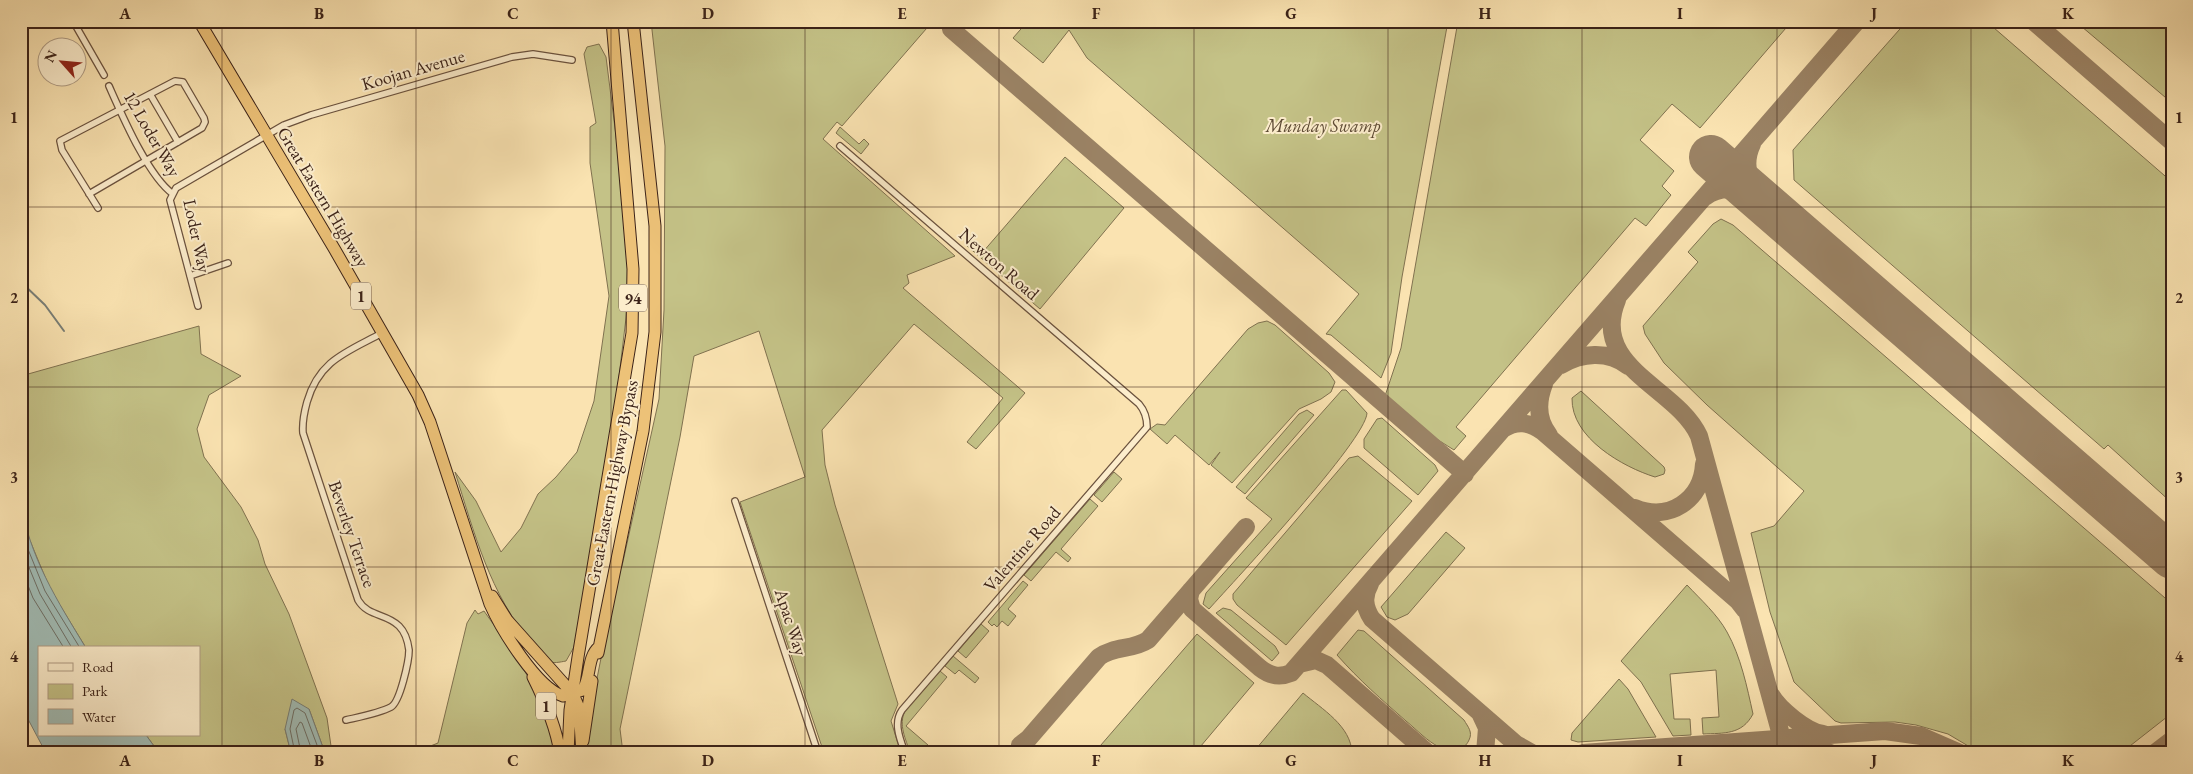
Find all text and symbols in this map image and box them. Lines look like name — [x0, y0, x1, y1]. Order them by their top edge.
text: A — [118, 3, 131, 24]
text: B — [314, 3, 324, 24]
text: C — [507, 3, 519, 24]
text: D — [702, 3, 714, 24]
text: E — [897, 3, 907, 24]
text: F — [1092, 3, 1101, 24]
text: G — [1285, 3, 1297, 24]
text: H — [1479, 3, 1492, 24]
text: I — [1677, 3, 1683, 24]
text: J — [1869, 3, 1877, 24]
text: K — [2062, 3, 2075, 24]
north arrow — [38, 38, 88, 88]
street label: Koojan Avenue — [359, 44, 467, 95]
text: N — [40, 46, 61, 65]
street label: 12 Loder Way — [119, 87, 186, 181]
text: 1 — [10, 107, 18, 128]
text: 1 — [2175, 107, 2183, 128]
park label: Munday Swamp — [1264, 114, 1381, 138]
street label: Great Eastern Highway — [272, 122, 374, 271]
street label: Loder Way — [178, 197, 217, 275]
street label: Newton Road — [954, 222, 1045, 305]
road number: 1 — [351, 282, 371, 310]
road number: 94 — [619, 284, 647, 312]
text: 2 — [10, 287, 19, 308]
text: 2 — [2175, 287, 2184, 308]
street label: Great Eastern Highway Bypass — [580, 378, 643, 588]
text: 3 — [10, 467, 18, 488]
text: 3 — [2175, 467, 2183, 488]
street label: Beverley Terrace — [323, 477, 381, 590]
street label: Valentine Road — [978, 500, 1066, 596]
street label: Apac Way — [770, 584, 813, 658]
text: 4 — [10, 646, 19, 667]
legend — [38, 646, 200, 736]
text: 4 — [2175, 646, 2184, 667]
text: Road — [82, 657, 114, 676]
text: Park — [82, 681, 109, 700]
road number: 1 — [536, 692, 556, 719]
text: Water — [82, 707, 116, 726]
text: A — [118, 750, 131, 771]
text: B — [314, 750, 324, 771]
text: C — [507, 750, 519, 771]
text: D — [702, 750, 714, 771]
text: E — [897, 750, 907, 771]
text: F — [1092, 750, 1101, 771]
text: G — [1285, 750, 1297, 771]
text: H — [1479, 750, 1492, 771]
text: I — [1677, 750, 1683, 771]
text: J — [1869, 750, 1877, 771]
text: K — [2062, 750, 2075, 771]

